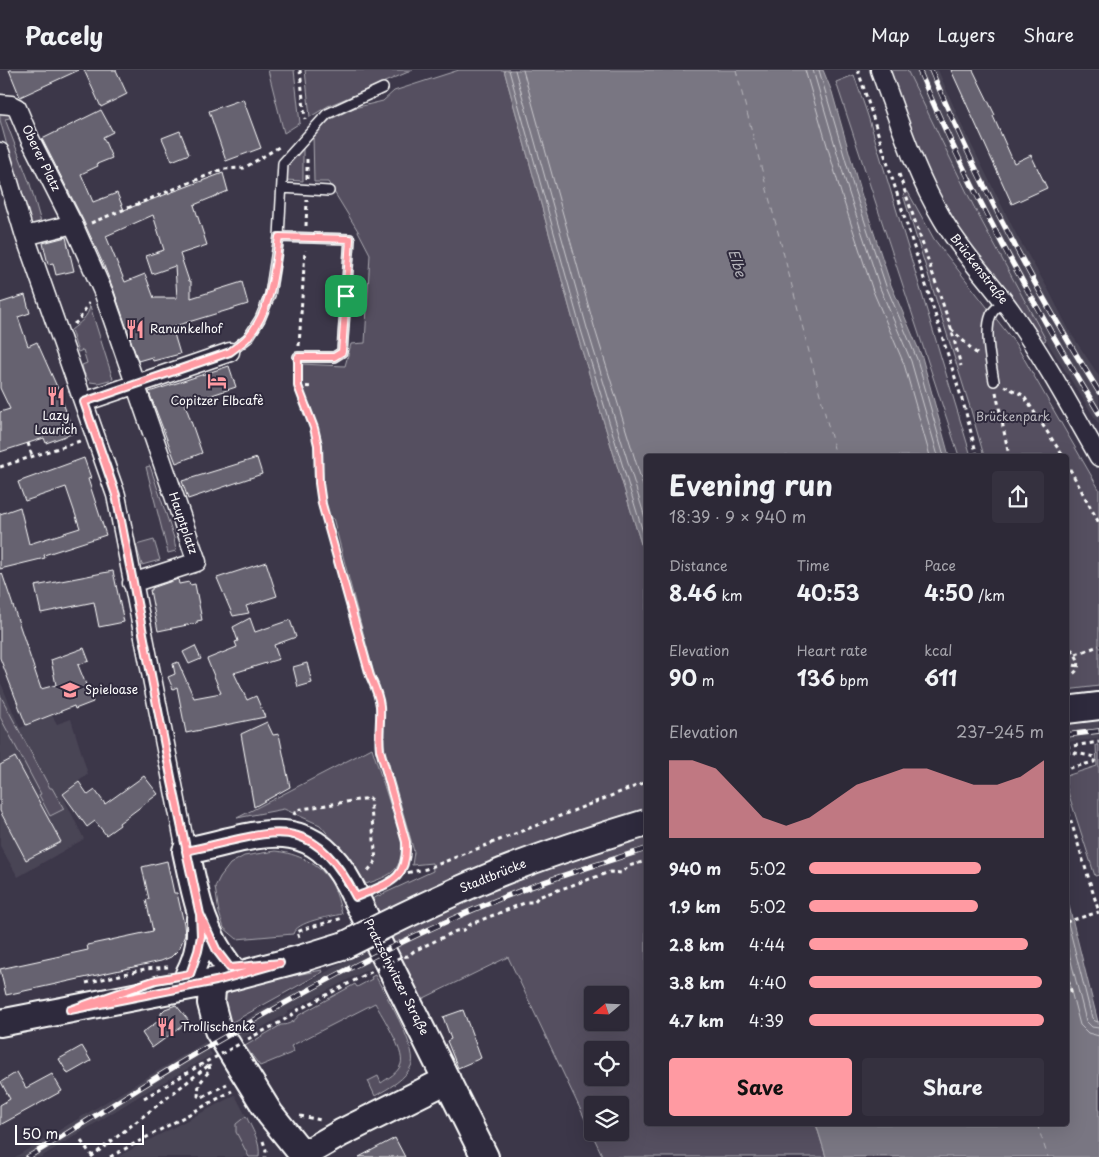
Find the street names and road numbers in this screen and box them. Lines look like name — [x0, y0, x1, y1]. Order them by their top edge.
street label: Oberer Platz — [18, 121, 66, 194]
street label: Brückenstraße — [947, 229, 1013, 307]
street label: Hauptplatz — [165, 489, 203, 556]
street label: Stadtbrücke — [457, 854, 529, 897]
street label: Pratzschwitzer Straße — [360, 915, 434, 1038]

